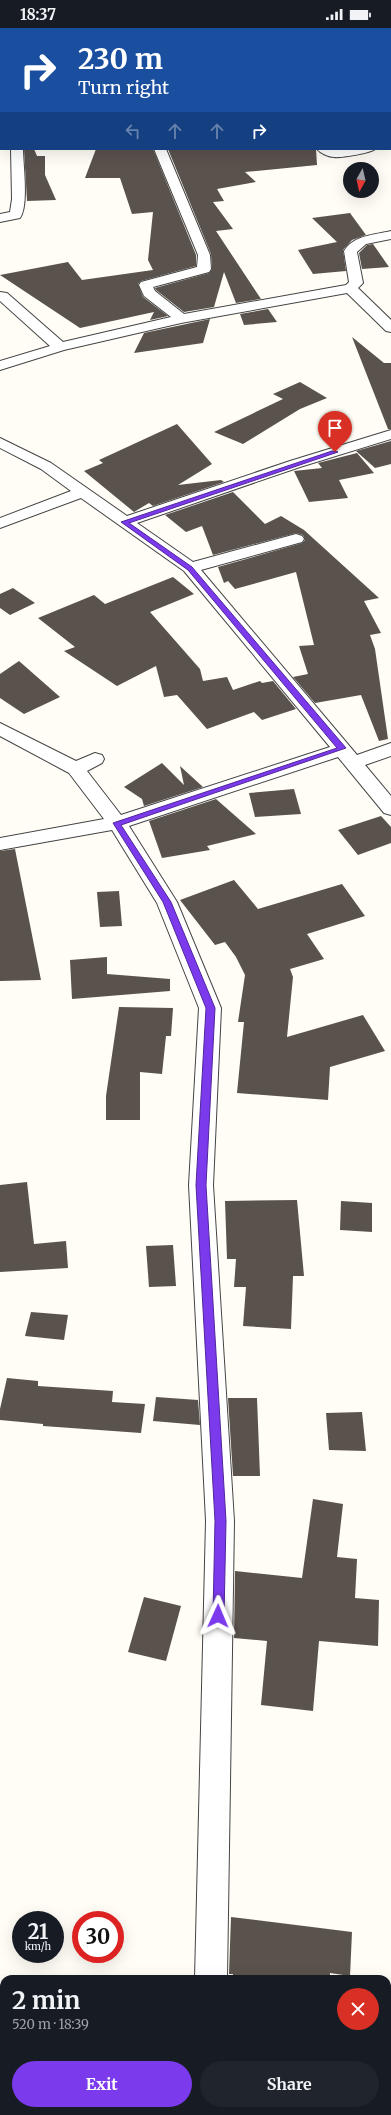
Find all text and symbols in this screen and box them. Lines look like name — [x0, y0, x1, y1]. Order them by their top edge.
text: 18:37 — [20, 5, 56, 24]
text: 230 m — [78, 41, 163, 77]
icon: right — [12, 44, 64, 96]
text: Turn right — [78, 76, 169, 99]
icon: left — [122, 120, 144, 142]
icon: ahead — [164, 120, 186, 142]
icon: ahead — [206, 120, 228, 142]
icon: right — [248, 120, 270, 142]
north arrow — [343, 162, 379, 198]
map controls — [343, 162, 379, 198]
pin — [318, 411, 352, 452]
icon: arrive — [324, 417, 346, 439]
position arrow — [197, 1595, 239, 1637]
speed limit sign: 30 — [72, 1911, 124, 1963]
text: 21 — [28, 1919, 48, 1944]
text: km/h — [25, 1940, 51, 1953]
text: 2 min — [12, 1985, 80, 2016]
button: close — [337, 1988, 379, 2030]
text: 520 m · 18:39 — [12, 2016, 89, 2033]
button: Exit — [12, 2061, 192, 2107]
button: Share — [200, 2061, 379, 2107]

